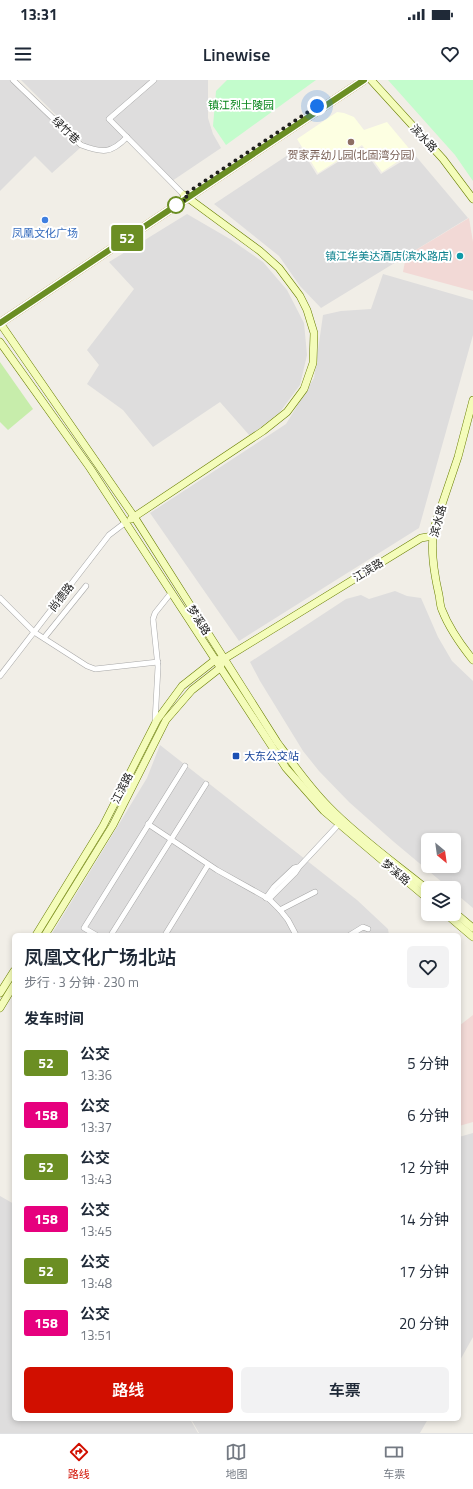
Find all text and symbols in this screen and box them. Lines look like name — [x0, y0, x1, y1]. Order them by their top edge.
text: 13:31 — [20, 3, 57, 26]
text: Linewise — [203, 41, 270, 68]
icon: menu — [12, 43, 34, 65]
icon: heart — [439, 43, 461, 65]
your location — [307, 96, 327, 116]
park label: 镇江烈士陵园 — [208, 97, 274, 113]
street label: 绿竹巷 — [49, 113, 83, 147]
street label: 滨水路 — [407, 120, 441, 156]
marker: 贺家弄幼儿园(北固湾分园) — [346, 137, 356, 147]
place label: 贺家弄幼儿园(北固湾分园) — [288, 147, 414, 163]
unlabelled marker — [167, 196, 185, 214]
marker: 凤凰文化广场 — [40, 215, 50, 225]
place label: 凤凰文化广场 — [12, 225, 78, 241]
line badge: 52 — [109, 225, 145, 251]
text: 52 — [119, 227, 135, 248]
place label: 镇江华美达酒店(滨水路店) — [325, 248, 452, 264]
marker: 镇江华美达酒店(滨水路店) — [455, 251, 465, 261]
street label: 滨水路 — [426, 503, 450, 539]
street label: 江滨路 — [350, 555, 386, 585]
street label: 尚德路 — [45, 579, 77, 615]
street label: 梦溪路 — [183, 602, 215, 638]
place label: 大东公交站 — [244, 748, 299, 764]
marker: 大东公交站 — [231, 751, 241, 761]
street label: 江滨路 — [107, 770, 137, 806]
north arrow — [421, 833, 461, 873]
map controls — [421, 833, 461, 921]
street label: 梦溪路 — [378, 855, 414, 889]
button: layers — [421, 881, 461, 921]
text: 凤凰文化广场北站 — [24, 942, 176, 971]
button: heart — [407, 946, 449, 988]
text: 步行 · 3 分钟 · 230 m — [24, 972, 139, 992]
text: 发车时间 — [24, 1007, 84, 1030]
text: 公交 — [80, 1042, 110, 1065]
text: 52 — [38, 1052, 54, 1073]
text: 5 分钟 — [407, 1052, 449, 1075]
text: 13:36 — [80, 1065, 112, 1085]
text: 公交 — [80, 1094, 110, 1117]
text: 158 — [34, 1104, 58, 1125]
text: 6 分钟 — [407, 1104, 449, 1127]
text: 13:37 — [80, 1117, 112, 1137]
text: 公交 — [80, 1146, 110, 1169]
text: 52 — [38, 1156, 54, 1177]
text: 12 分钟 — [399, 1156, 449, 1179]
text: 13:43 — [80, 1169, 112, 1189]
text: 公交 — [80, 1198, 110, 1221]
text: 158 — [34, 1208, 58, 1229]
text: 14 分钟 — [399, 1208, 449, 1231]
text: 13:45 — [80, 1221, 112, 1241]
text: 公交 — [80, 1250, 110, 1273]
text: 52 — [38, 1260, 54, 1281]
text: 17 分钟 — [399, 1260, 449, 1283]
text: 13:48 — [80, 1273, 112, 1293]
text: 公交 — [80, 1302, 110, 1325]
text: 158 — [34, 1312, 58, 1333]
text: 20 分钟 — [399, 1312, 449, 1335]
text: 13:51 — [80, 1325, 112, 1345]
button: 路线 — [24, 1367, 233, 1413]
button: 车票 — [241, 1367, 449, 1413]
tab: 路线 — [68, 1441, 90, 1482]
tab: 地图 — [225, 1441, 247, 1482]
tab: 车票 — [383, 1441, 405, 1482]

